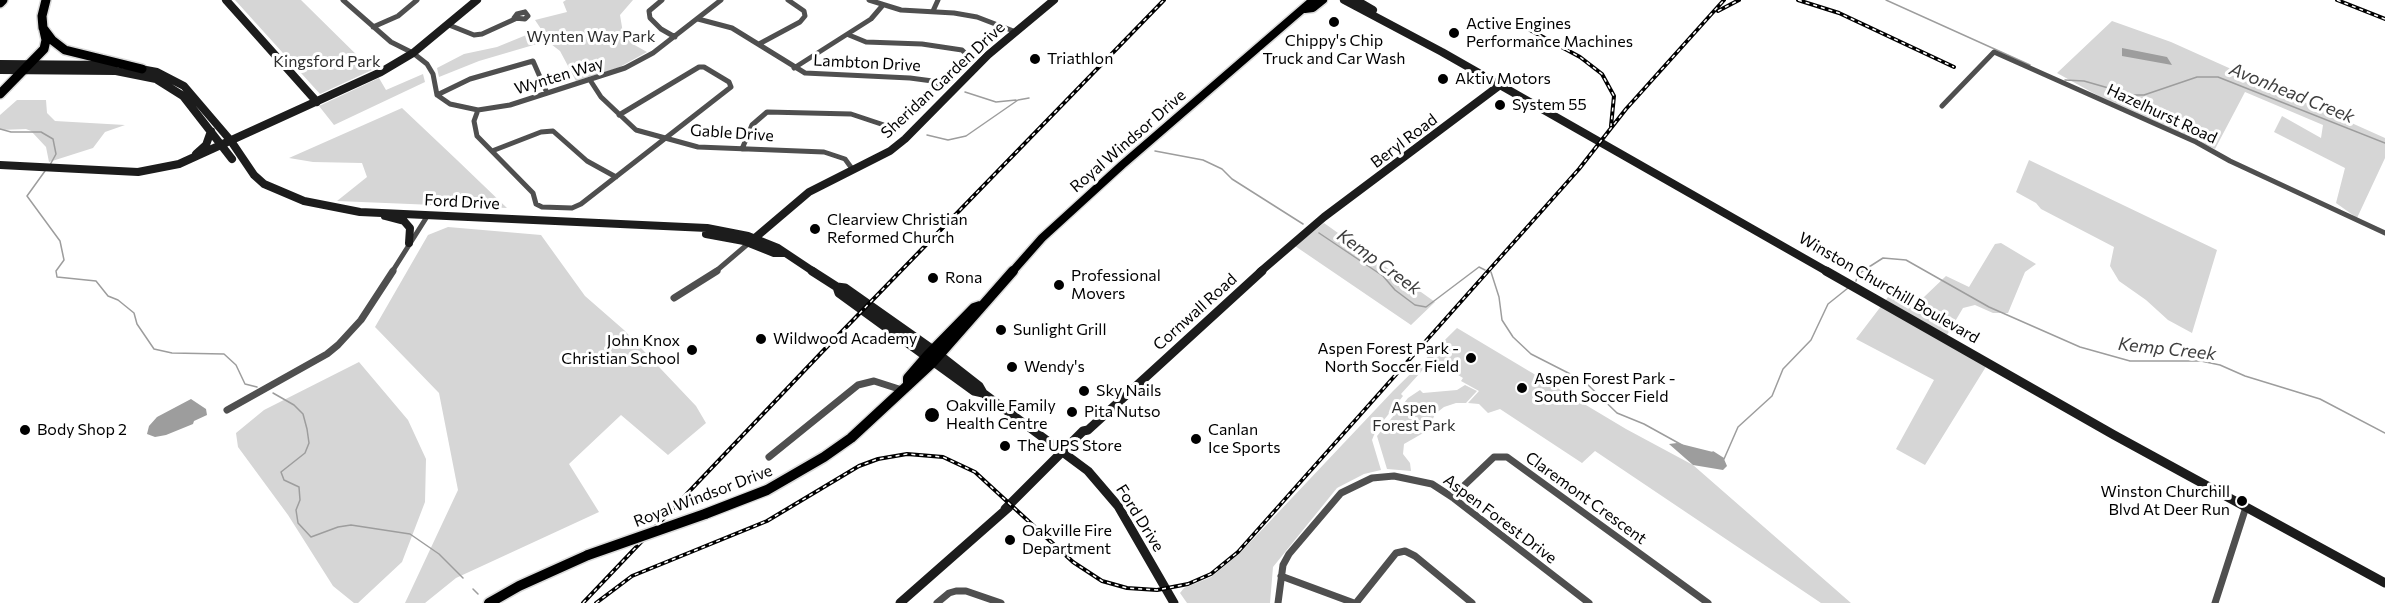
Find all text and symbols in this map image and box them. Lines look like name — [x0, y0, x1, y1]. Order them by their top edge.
place label: Active Engines Performance Machines — [1466, 14, 1633, 52]
marker: Chippy's Chip Truck and Car Wash — [1327, 15, 1341, 29]
street label: Sheridan Garden Drive — [877, 18, 1009, 142]
marker: Active Engines Performance Machines — [1447, 26, 1461, 40]
park label: Wynten Way Park — [527, 27, 655, 47]
place label: Chippy's Chip Truck and Car Wash — [1263, 31, 1405, 69]
place label: Triathlon — [1047, 49, 1113, 69]
street label: Lambton Drive — [813, 51, 921, 75]
park label: Kingsford Park — [273, 52, 381, 72]
marker: Triathlon — [1028, 52, 1042, 66]
street label: Wynten Way — [512, 53, 606, 99]
water label: Avonhead Creek — [2226, 58, 2358, 128]
place label: Aktiv Motors — [1455, 69, 1551, 89]
marker: Aktiv Motors — [1436, 72, 1450, 86]
street label: Hazelhurst Road — [2104, 80, 2220, 148]
street label: Royal Windsor Drive — [1066, 86, 1190, 196]
place label: System 55 — [1512, 95, 1587, 115]
marker: System 55 — [1493, 98, 1507, 112]
street label: Beryl Road — [1367, 110, 1441, 172]
street label: Gable Drive — [690, 121, 774, 145]
street label: Ford Drive — [424, 190, 500, 214]
place label: Clearview Christian Reformed Church — [827, 210, 968, 248]
marker: Clearview Christian Reformed Church — [808, 222, 822, 236]
water label: Kemp Creek — [1333, 224, 1425, 300]
street label: Winston Churchill Boulevard — [1795, 228, 1983, 348]
place label: Professional Movers — [1071, 266, 1161, 304]
place label: Rona — [945, 268, 982, 288]
street label: Cornwall Road — [1149, 270, 1241, 354]
marker: Rona — [926, 271, 940, 285]
marker: Professional Movers — [1052, 278, 1066, 292]
place label: Sunlight Grill — [1013, 320, 1106, 340]
marker: Sunlight Grill — [994, 323, 1008, 337]
place label: Wildwood Academy — [773, 329, 917, 349]
place label: John Knox Christian School — [561, 331, 680, 369]
marker: Wildwood Academy — [754, 332, 768, 346]
water label: Kemp Creek — [2117, 333, 2217, 365]
place label: Aspen Forest Park - North Soccer Field — [1317, 339, 1459, 377]
marker: John Knox Christian School — [685, 343, 699, 357]
marker: Aspen Forest Park - North Soccer Field — [1464, 351, 1478, 365]
place label: Wendy's — [1024, 357, 1085, 377]
marker: Wendy's — [1005, 360, 1019, 374]
place label: Aspen Forest Park - South Soccer Field — [1534, 369, 1676, 407]
place label: Sky Nails — [1096, 381, 1161, 401]
marker: Aspen Forest Park - South Soccer Field — [1515, 381, 1529, 395]
marker: Sky Nails — [1077, 384, 1091, 398]
place label: Oakville Family Health Centre — [946, 396, 1056, 434]
park label: Aspen Forest Park — [1372, 398, 1456, 436]
place label: Pita Nutso — [1084, 402, 1161, 422]
marker: Pita Nutso — [1065, 405, 1079, 419]
marker: Oakville Family Health Centre — [923, 406, 941, 424]
place label: Body Shop 2 — [37, 420, 127, 440]
place label: Canlan Ice Sports — [1208, 420, 1281, 458]
marker: Body Shop 2 — [18, 423, 32, 437]
marker: Canlan Ice Sports — [1189, 432, 1203, 446]
place label: The UPS Store — [1017, 436, 1122, 456]
marker: The UPS Store — [998, 439, 1012, 453]
street label: Claremont Crescent — [1522, 448, 1650, 548]
street label: Royal Windsor Drive — [631, 461, 775, 531]
street label: Aspen Forest Drive — [1440, 470, 1560, 568]
street label: Ford Drive — [1112, 481, 1168, 555]
place label: Winston Churchill Blvd At Deer Run — [2100, 482, 2230, 520]
marker: Winston Churchill Blvd At Deer Run — [2235, 494, 2249, 508]
place label: Oakville Fire Department — [1022, 521, 1112, 559]
marker: Oakville Fire Department — [1003, 533, 1017, 547]

